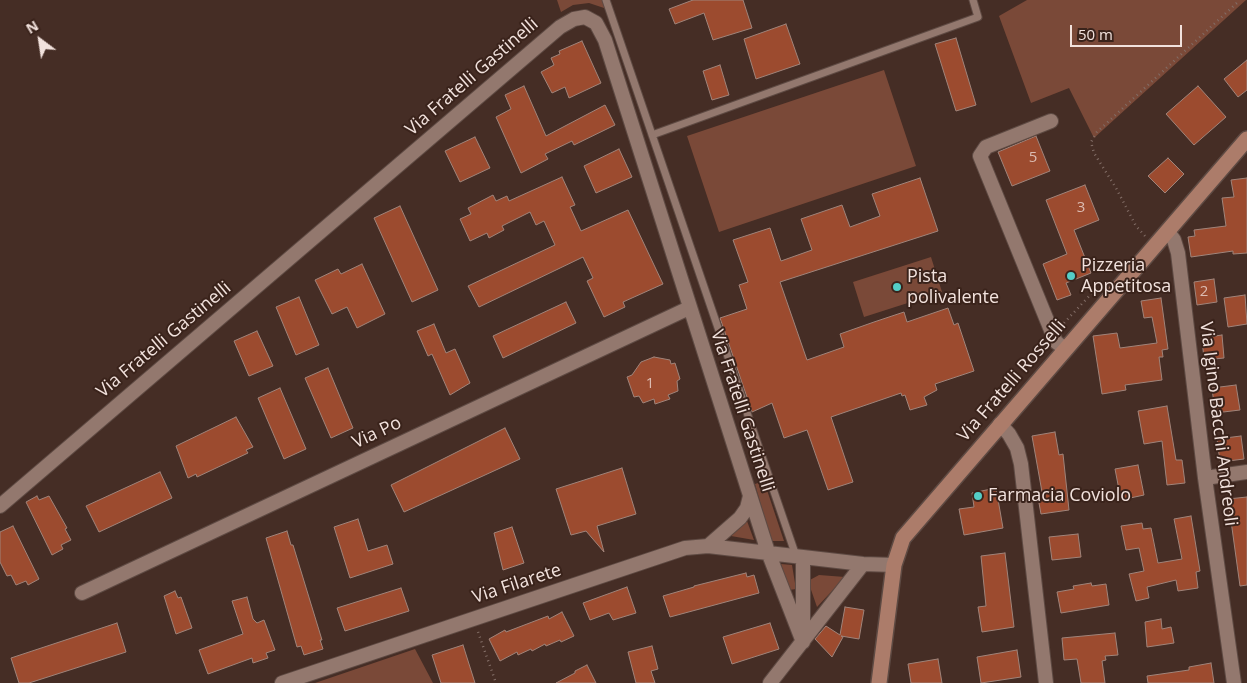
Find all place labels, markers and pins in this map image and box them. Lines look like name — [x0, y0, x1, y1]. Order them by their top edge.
place label: Pizzeria Appetitosa — [1081, 255, 1171, 298]
place label: Pista polivalente — [907, 266, 999, 308]
marker: Pizzeria Appetitosa — [1065, 270, 1077, 282]
marker: Pista polivalente — [891, 281, 903, 293]
place label: Farmacia Coviolo — [988, 485, 1131, 507]
marker: Farmacia Coviolo — [972, 490, 984, 502]

